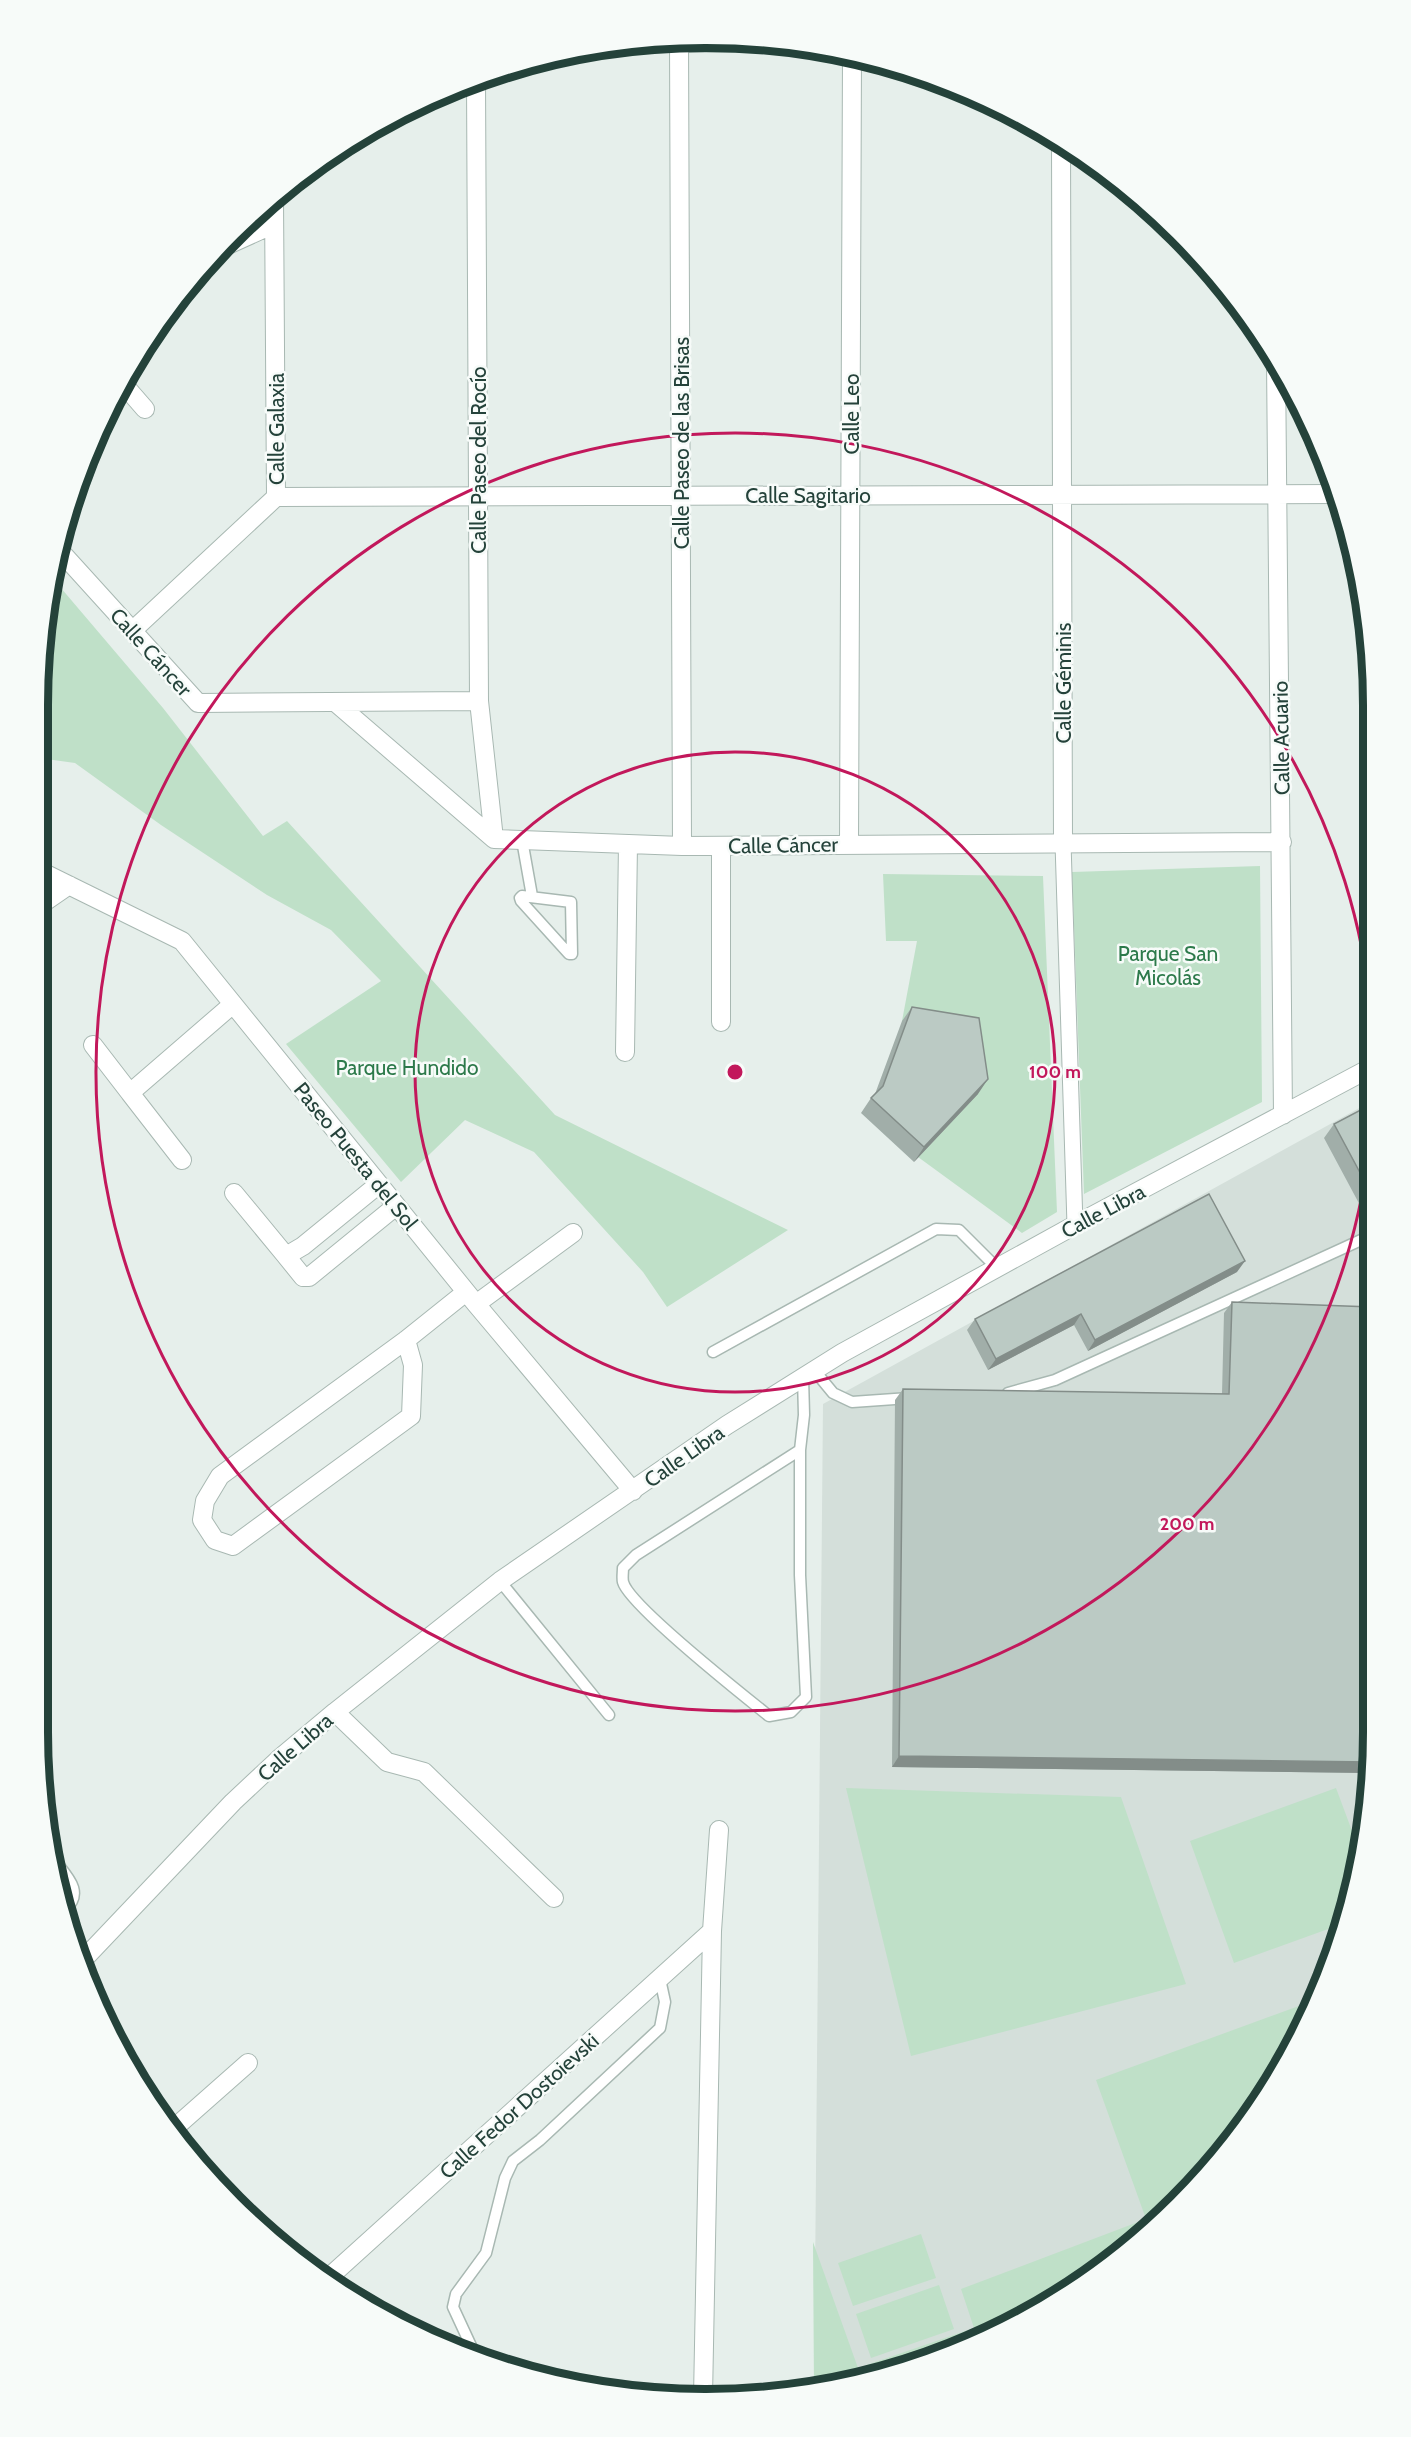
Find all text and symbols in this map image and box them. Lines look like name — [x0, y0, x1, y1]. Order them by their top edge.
street label: Calle Paseo de las Brisas — [669, 337, 694, 549]
street label: Calle Paseo del Rocío — [466, 366, 491, 554]
street label: Calle Galaxia — [264, 373, 289, 485]
street label: Calle Leo — [839, 374, 864, 454]
street label: Calle Sagitario — [745, 483, 871, 508]
street label: Calle Cáncer — [105, 603, 197, 701]
street label: Calle Géminis — [1051, 622, 1076, 743]
street label: Calle Acuario — [1268, 681, 1294, 795]
street label: Calle Cáncer — [728, 832, 838, 858]
park label: Parque San Micolás — [1118, 941, 1218, 990]
park label: Parque Hundido — [336, 1055, 479, 1080]
text: 100 m — [1029, 1061, 1081, 1083]
centre of rings — [725, 1062, 745, 1082]
street label: Paseo Puesta del Sol — [289, 1077, 423, 1235]
street label: Calle Libra — [1057, 1178, 1149, 1244]
street label: Calle Libra — [639, 1420, 729, 1492]
text: 200 m — [1160, 1513, 1214, 1535]
street label: Calle Libra — [252, 1708, 338, 1786]
street label: Calle Fedor Dostoievski — [434, 2028, 604, 2184]

